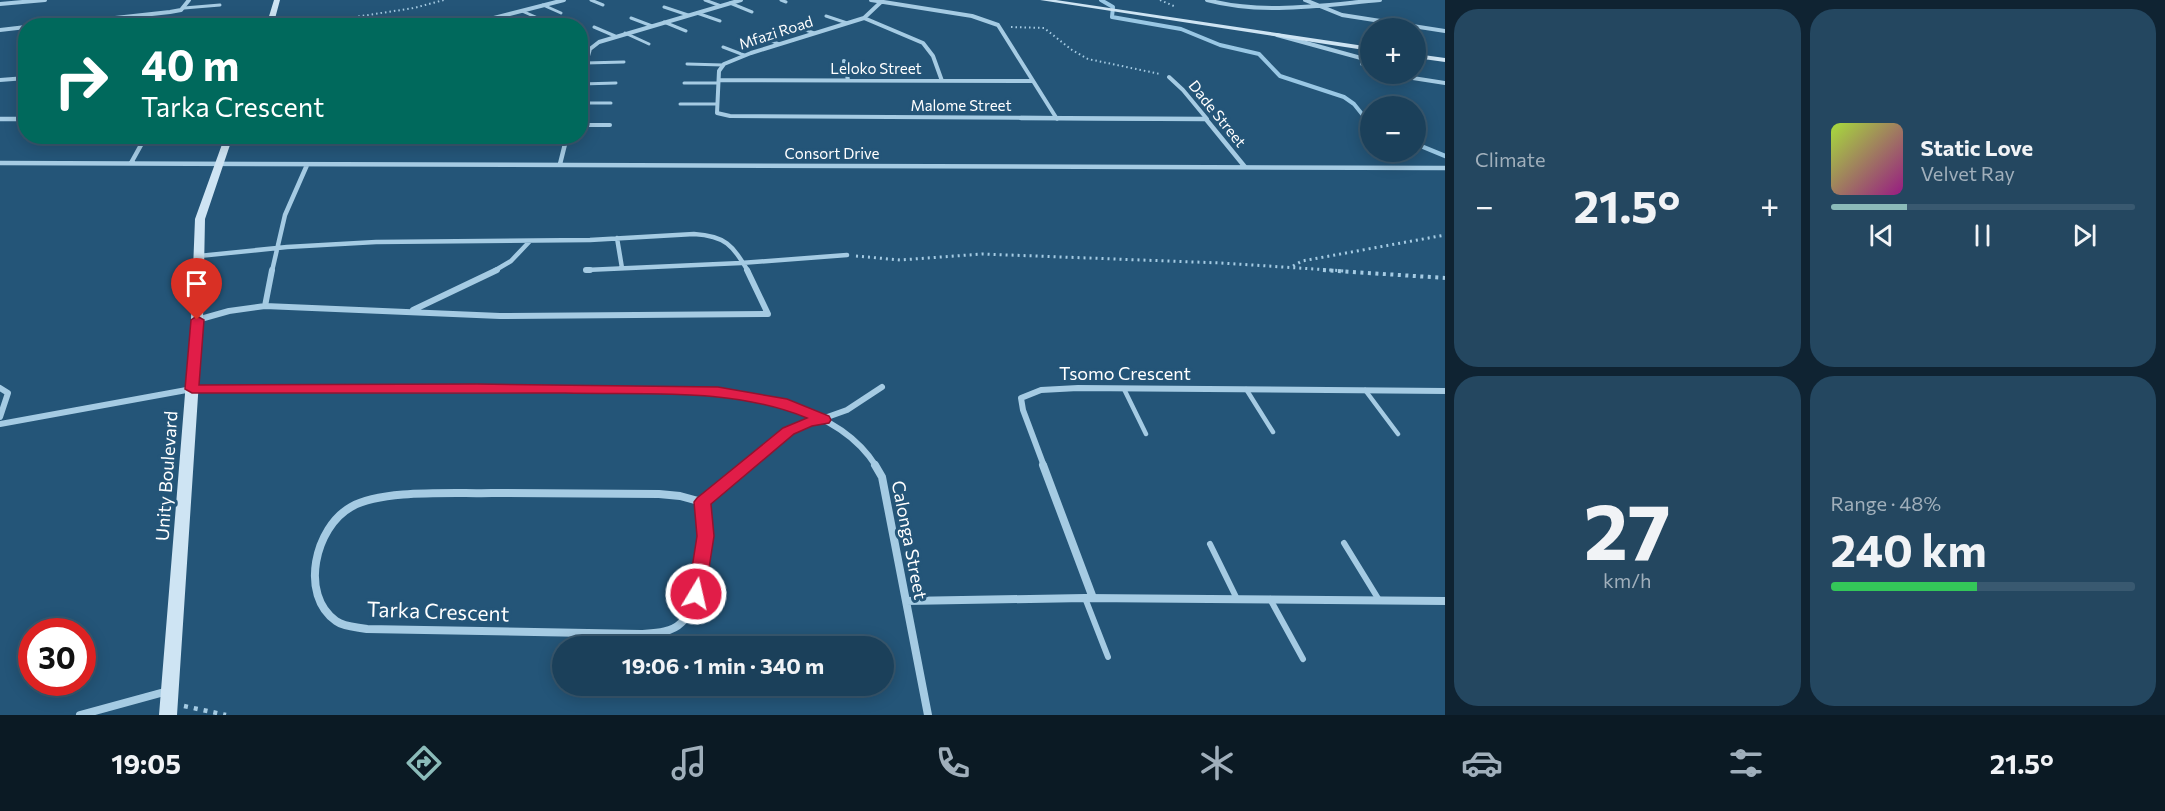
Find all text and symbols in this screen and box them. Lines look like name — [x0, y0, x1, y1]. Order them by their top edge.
street label: Mfazi Road — [736, 12, 815, 52]
map controls — [1360, 18, 1426, 162]
button: + — [1360, 18, 1426, 84]
text: 40 m — [141, 38, 239, 90]
icon: right — [42, 42, 120, 120]
street label: Leloko Street — [830, 59, 922, 77]
street label: Dade Street — [1185, 76, 1250, 150]
text: Tarka Crescent — [141, 90, 324, 123]
street label: Malome Street — [910, 96, 1012, 114]
button: − — [1360, 96, 1426, 162]
text: Static Love — [1921, 134, 2033, 161]
street label: Consort Drive — [785, 144, 880, 162]
text: Climate — [1475, 147, 1545, 171]
text: Velvet Ray — [1921, 161, 2015, 185]
text: 21.5° — [1573, 177, 1680, 232]
text: − — [1475, 184, 1494, 225]
text: + — [1760, 184, 1780, 225]
icon: previous — [1865, 219, 1898, 252]
icon: pause — [1966, 219, 1999, 252]
icon: next — [2068, 219, 2101, 252]
pin — [171, 258, 222, 320]
icon: arrive — [180, 267, 213, 300]
street label: Tsomo Crescent — [1059, 362, 1191, 384]
street label: Unity Boulevard — [150, 410, 182, 542]
street label: Calonga Street — [888, 478, 932, 601]
text: 27 — [1584, 481, 1671, 576]
text: Range · 48% — [1831, 491, 1941, 515]
text: 240 km — [1831, 521, 1987, 576]
position arrow — [664, 562, 728, 626]
text: km/h — [1603, 568, 1652, 592]
street label: Tarka Crescent — [366, 596, 510, 625]
speed limit sign: 30 — [18, 618, 96, 696]
text: 19:06 · 1 min · 340 m — [622, 652, 824, 679]
icon: directions — [403, 742, 445, 784]
icon: music — [668, 742, 710, 784]
icon: phone — [932, 742, 974, 784]
icon: climate — [1196, 742, 1238, 784]
icon: car — [1461, 742, 1503, 784]
icon: filters — [1725, 742, 1767, 784]
text: 19:05 — [111, 747, 181, 780]
text: 21.5° — [1990, 747, 2054, 780]

